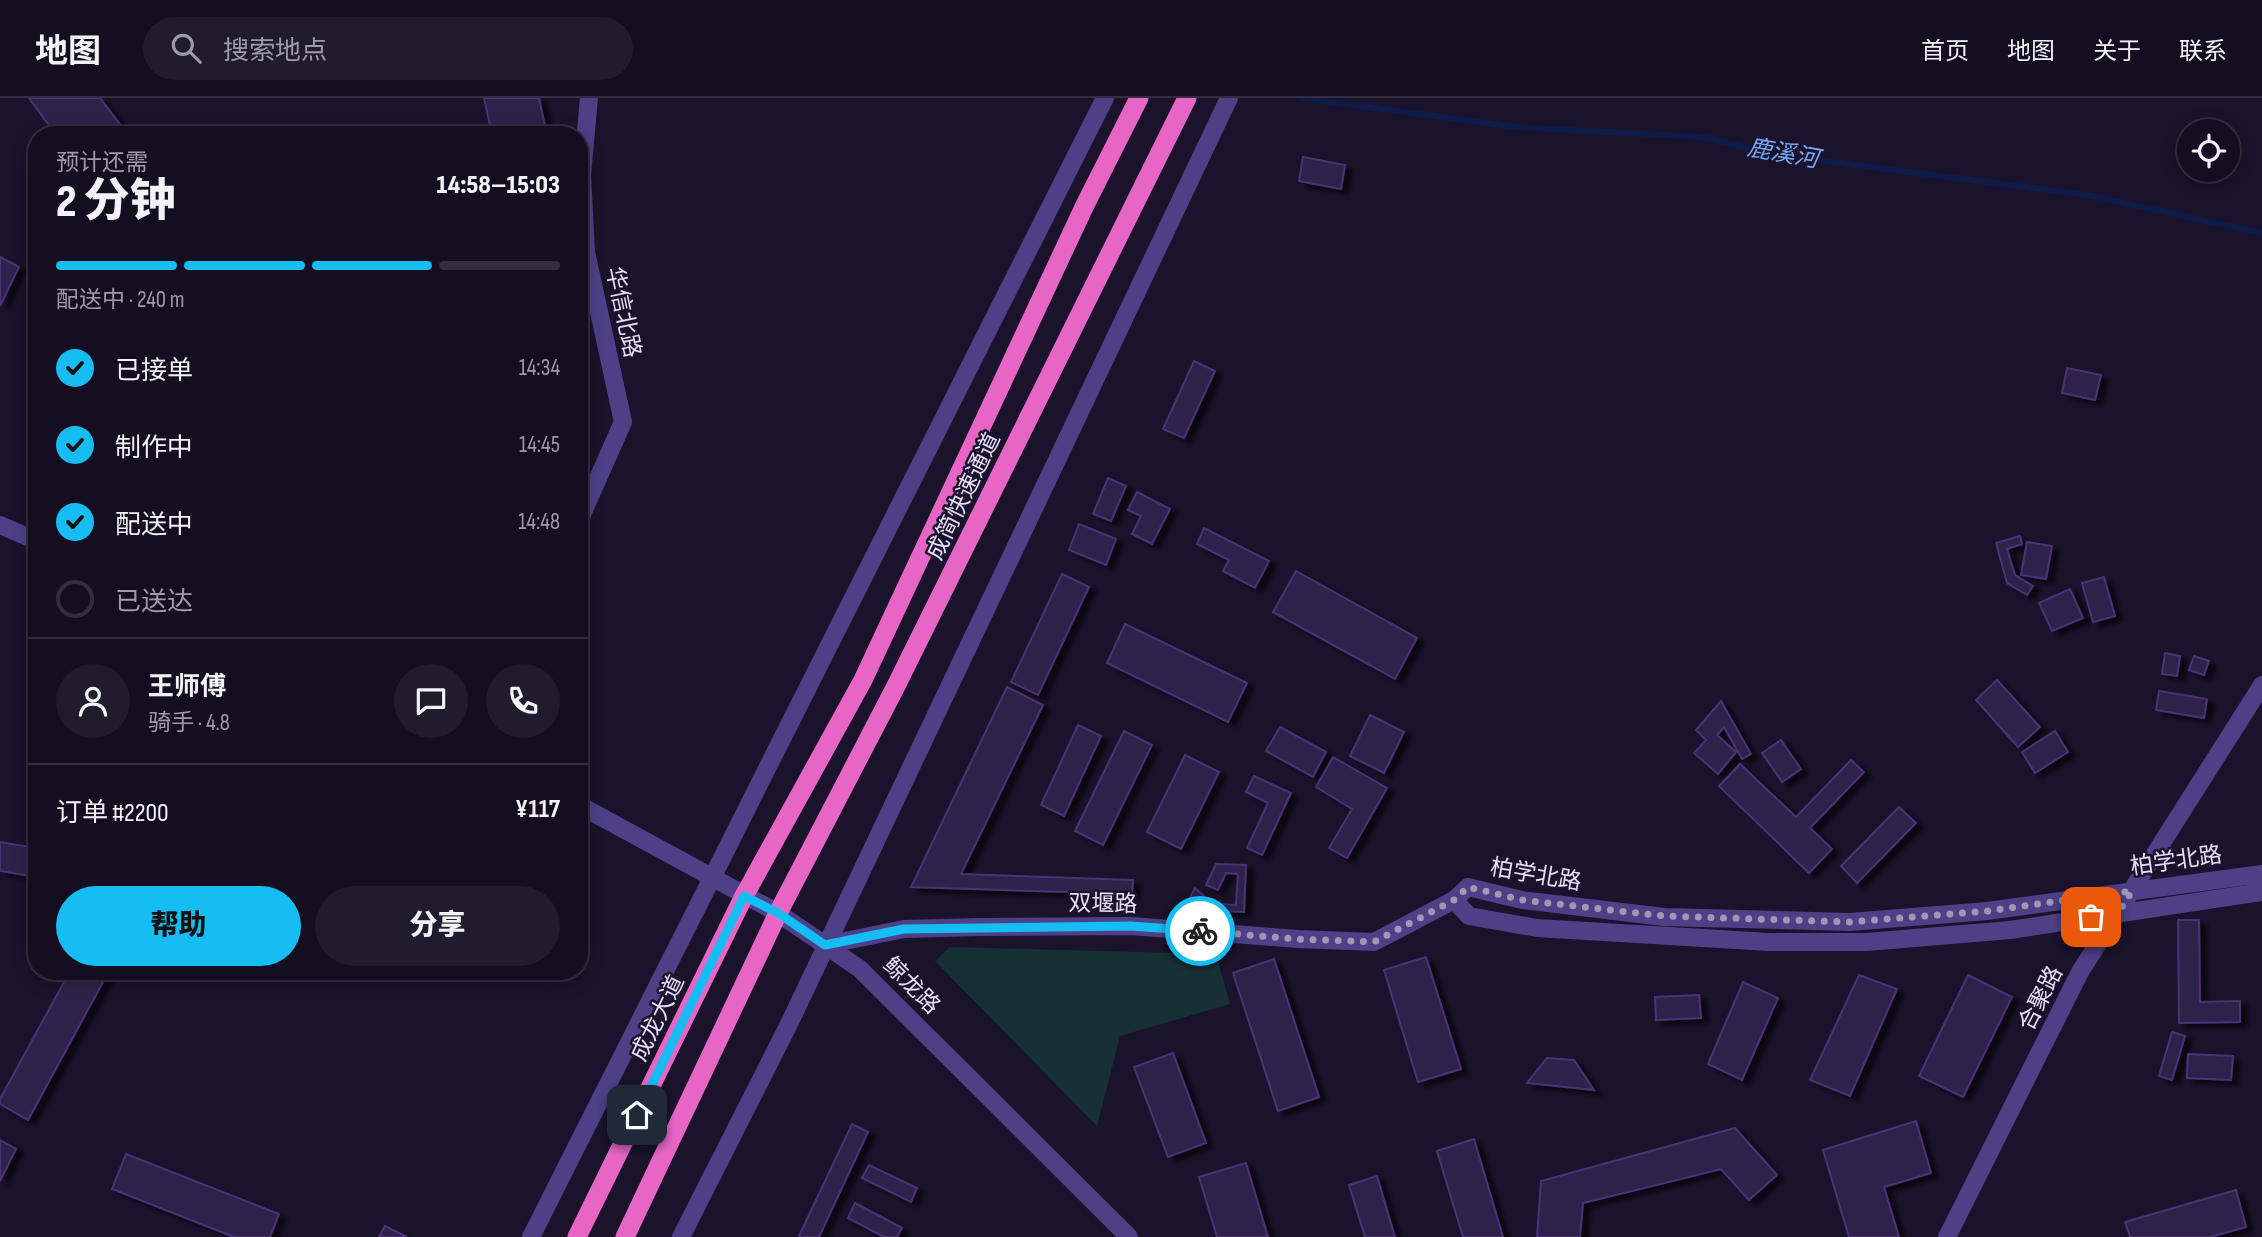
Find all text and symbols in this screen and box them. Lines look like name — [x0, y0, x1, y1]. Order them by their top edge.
search box — [143, 17, 633, 80]
icon: search — [167, 29, 205, 67]
text: 地图 — [35, 32, 101, 72]
text: 搜索地点 — [223, 36, 327, 67]
text: 首页 — [1921, 37, 1969, 66]
text: 地图 — [2007, 37, 2055, 66]
text: 关于 — [2093, 37, 2141, 66]
text: 联系 — [2179, 37, 2227, 66]
map controls — [2177, 119, 2240, 182]
button: locate — [2177, 119, 2240, 182]
water label: 鹿溪河 — [1745, 133, 1825, 175]
text: 预计还需 — [56, 149, 148, 177]
text: 14:58–15:03 — [437, 170, 560, 201]
text: 2 分钟 — [56, 175, 176, 230]
street label: 华信北路 — [600, 264, 646, 360]
text: 配送中 · 240 m — [56, 286, 185, 314]
icon: check — [56, 349, 94, 387]
text: 14:34 — [519, 354, 560, 382]
text: 已接单 — [115, 356, 193, 387]
icon: check — [56, 426, 94, 464]
street label: 成简快速通道 — [921, 428, 1007, 565]
text: 14:45 — [519, 431, 560, 459]
text: 制作中 — [115, 433, 193, 464]
icon: check — [56, 503, 94, 541]
text: 14:48 — [518, 508, 560, 536]
text: 配送中 — [115, 510, 193, 541]
text: 已送达 — [115, 587, 193, 618]
button: person — [56, 664, 130, 738]
button: chat — [394, 664, 468, 738]
button: phone — [486, 664, 560, 738]
text: 王师傅 — [148, 672, 226, 703]
text: 骑手 · 4.8 — [148, 709, 230, 737]
text: ¥117 — [515, 794, 560, 825]
text: 订单 #2200 — [56, 798, 169, 829]
street label: 柏学北路 — [2129, 841, 2224, 881]
street label: 柏学北路 — [1488, 853, 1584, 897]
button: 帮助 — [56, 886, 301, 966]
button: 分享 — [315, 886, 560, 966]
pin — [2061, 887, 2121, 947]
street label: 双堰路 — [1068, 889, 1138, 919]
courier — [1165, 896, 1235, 966]
icon: bag — [2072, 898, 2110, 936]
icon: bike — [1181, 912, 1219, 950]
street label: 鲸龙路 — [877, 951, 946, 1020]
street label: 合聚路 — [2013, 961, 2069, 1036]
street label: 成龙大道 — [625, 971, 691, 1066]
pin — [607, 1085, 667, 1145]
icon: home — [618, 1096, 656, 1134]

